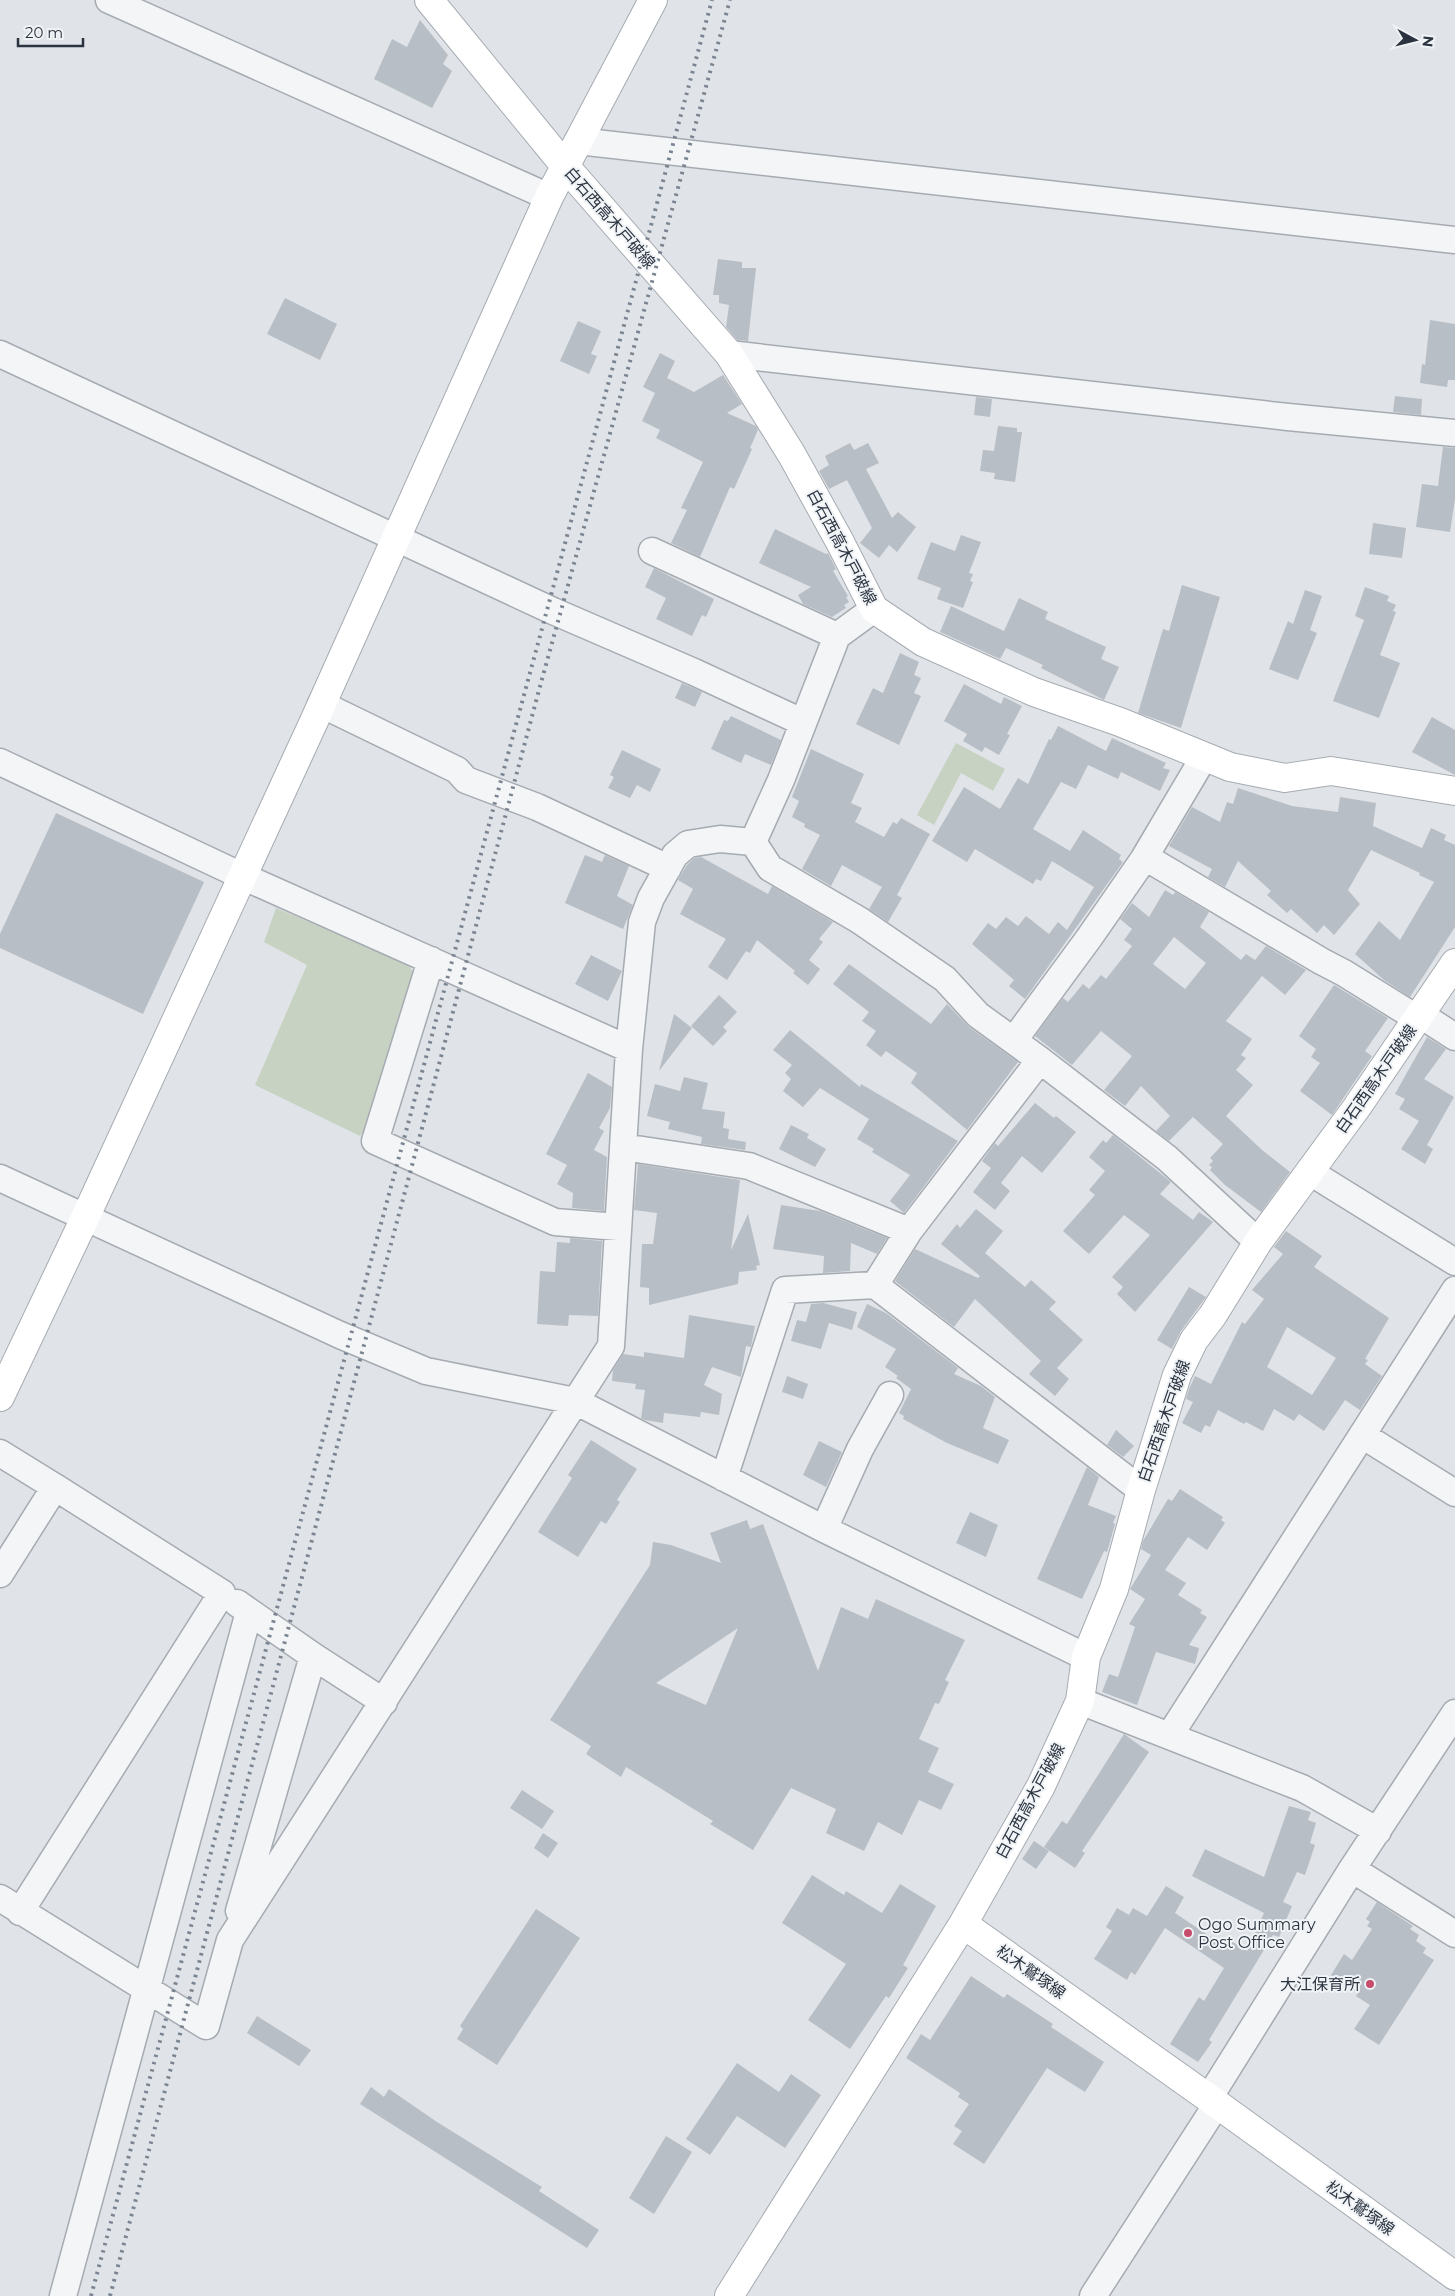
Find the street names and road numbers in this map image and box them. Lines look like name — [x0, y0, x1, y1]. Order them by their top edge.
street label: 白石西高木戸破線 — [561, 163, 659, 273]
street label: 白石西高木戸破線 — [804, 486, 880, 608]
street label: 白石西高木戸破線 — [1332, 1021, 1420, 1137]
street label: 白石西高木戸破線 — [1134, 1357, 1194, 1485]
street label: 白石西高木戸破線 — [992, 1740, 1068, 1862]
street label: 松木鷲塚線 — [993, 1941, 1069, 2003]
street label: 松木鷲塚線 — [1322, 2177, 1398, 2239]

